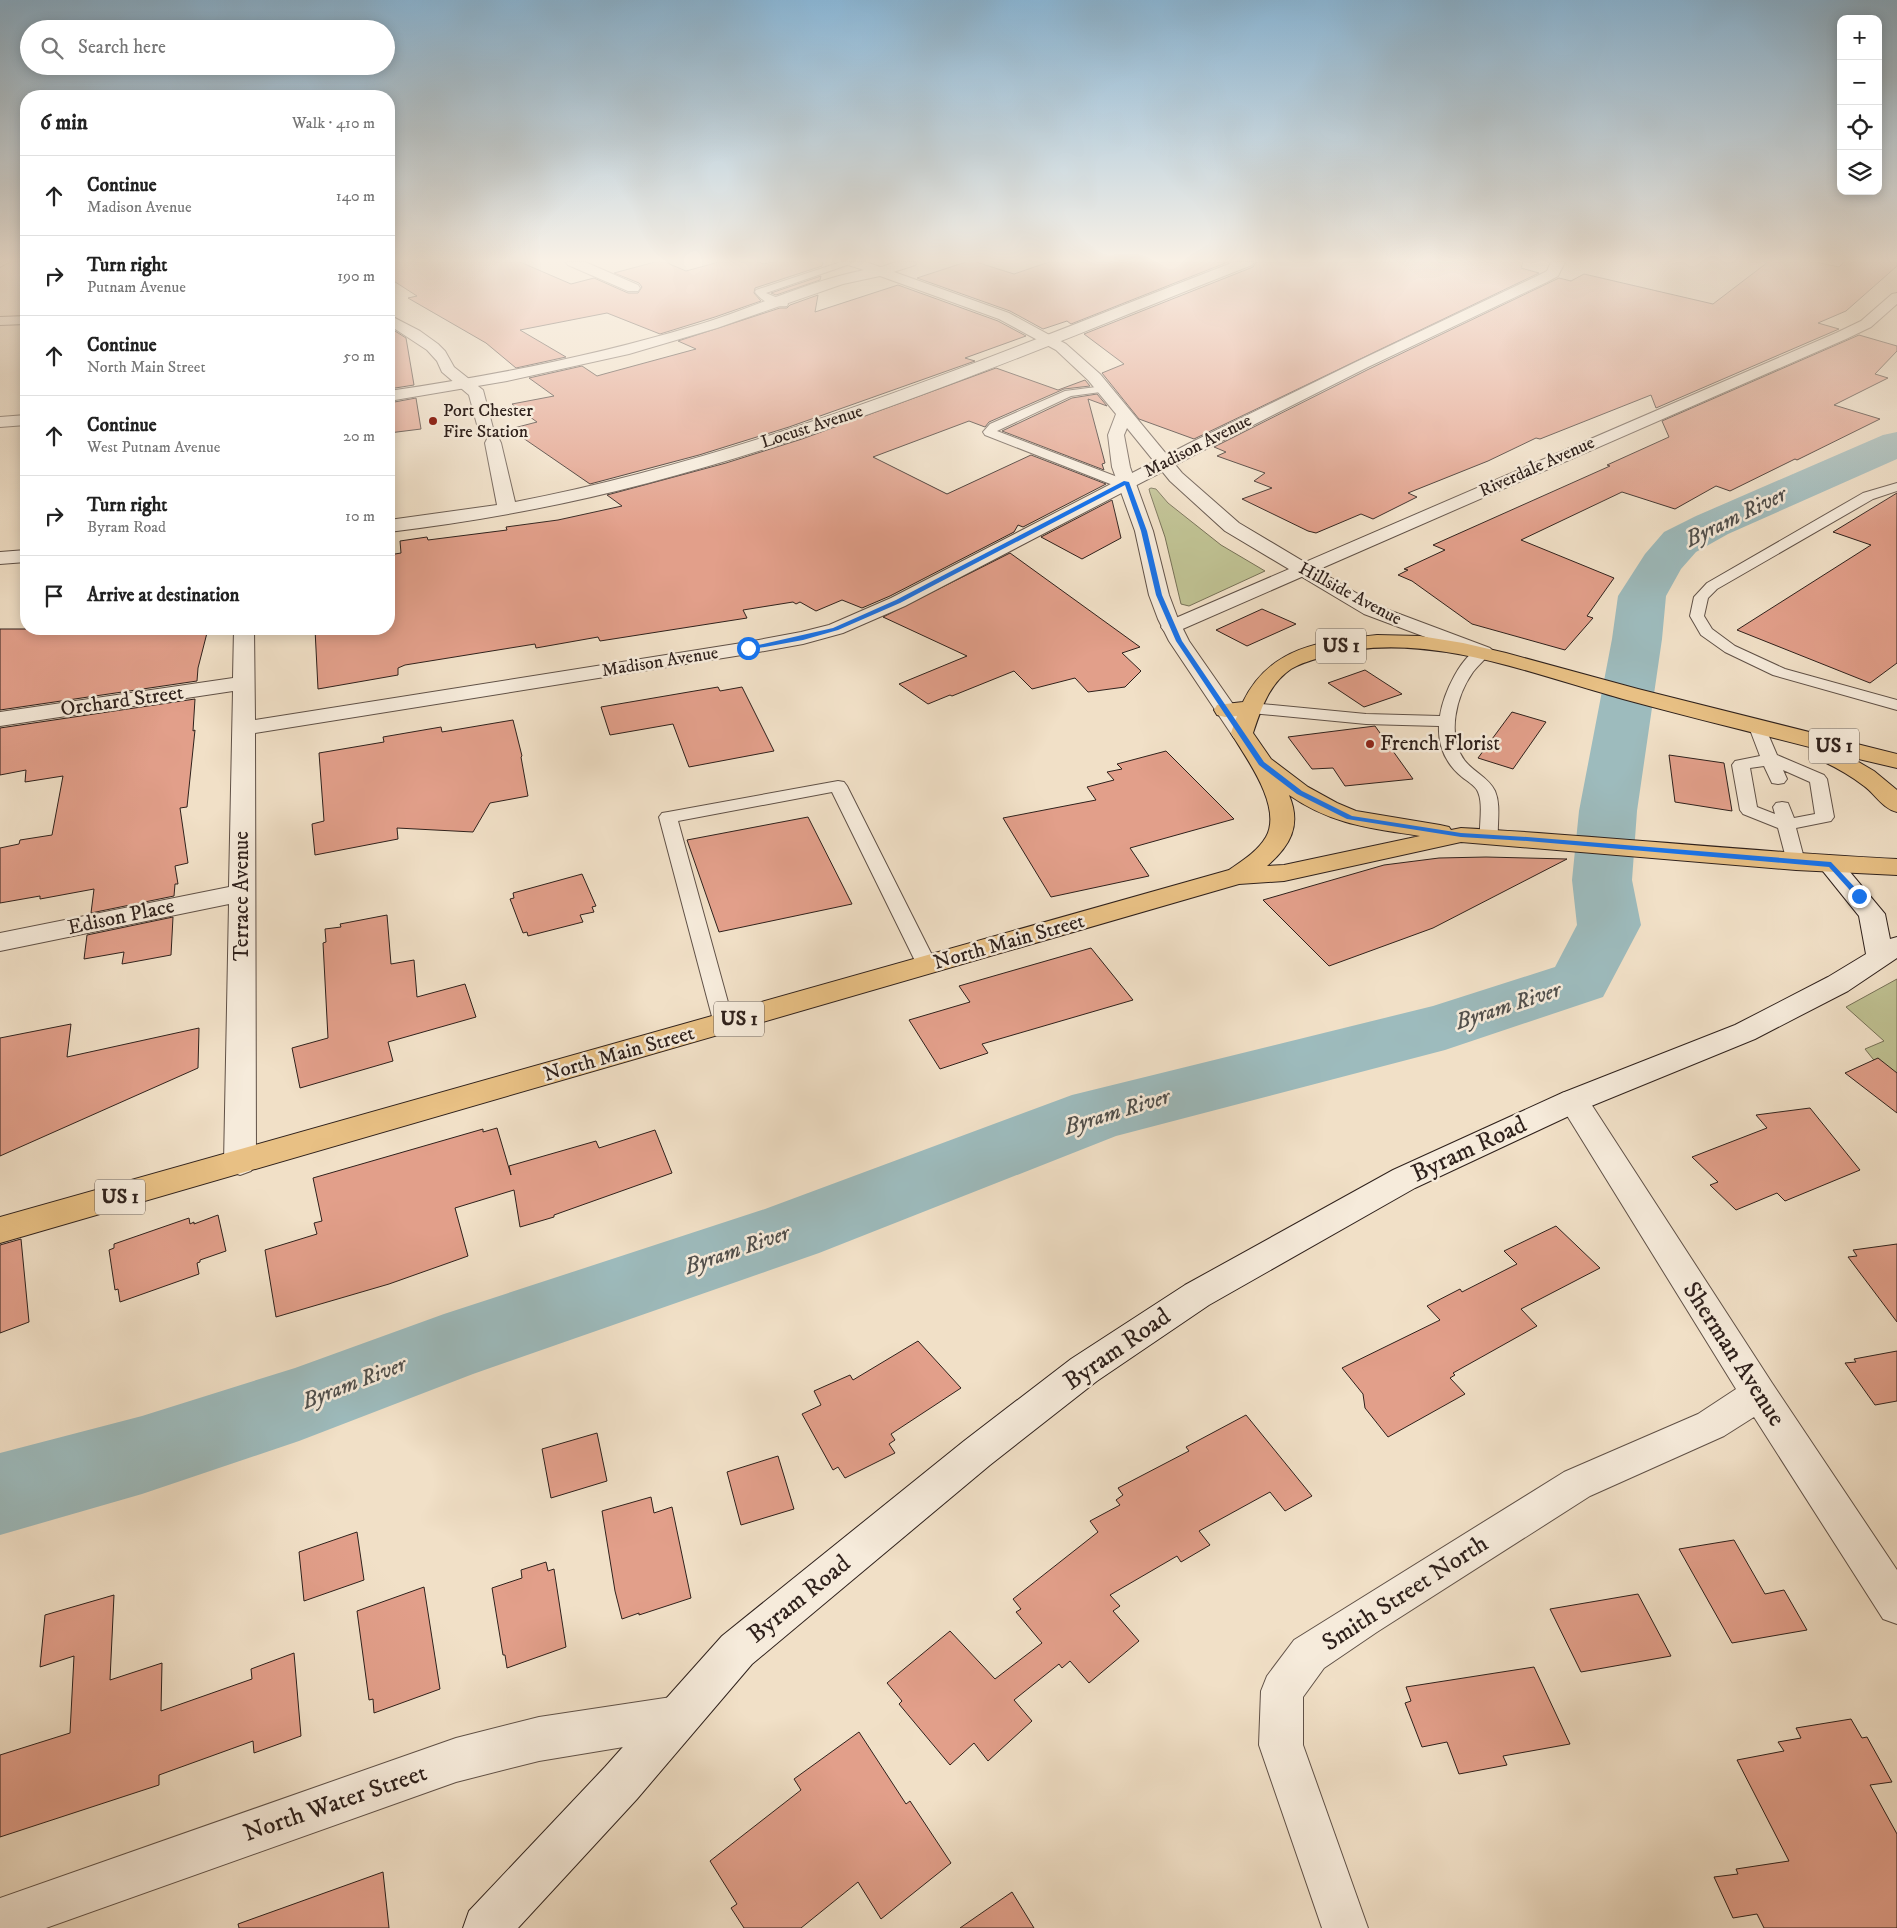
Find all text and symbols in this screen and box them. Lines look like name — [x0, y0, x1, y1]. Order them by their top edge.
map controls — [1837, 15, 1882, 195]
button: + — [1837, 15, 1882, 60]
search box — [20, 20, 395, 75]
icon: search — [38, 34, 66, 62]
text: Search here — [78, 36, 166, 59]
button: − — [1837, 60, 1882, 105]
button: locate — [1837, 105, 1882, 150]
text: 6 min — [40, 110, 88, 136]
text: Walk · 410 m — [292, 113, 375, 133]
button: layers — [1837, 150, 1882, 195]
text: Continue — [87, 174, 157, 197]
icon: ahead — [40, 182, 68, 210]
text: 140 m — [336, 186, 375, 206]
text: Madison Avenue — [87, 197, 192, 217]
text: Turn right — [87, 254, 167, 277]
icon: right — [40, 262, 68, 290]
text: 190 m — [337, 266, 375, 286]
text: Putnam Avenue — [87, 277, 186, 297]
text: Continue — [87, 334, 157, 357]
icon: ahead — [40, 342, 68, 370]
text: 50 m — [343, 346, 375, 366]
text: North Main Street — [87, 357, 206, 377]
place label: Port Chester Fire Station — [443, 400, 533, 443]
street label: Locust Avenue — [758, 400, 866, 454]
street label: Madison Avenue — [1141, 409, 1255, 483]
text: Continue — [87, 414, 157, 437]
marker: Port Chester Fire Station — [427, 415, 439, 427]
icon: ahead — [40, 422, 68, 450]
text: 20 m — [343, 426, 375, 446]
street label: Riverdale Avenue — [1476, 432, 1598, 502]
text: West Putnam Avenue — [87, 437, 220, 457]
water label: Byram River — [1680, 480, 1793, 553]
text: Turn right — [87, 494, 167, 517]
icon: right — [40, 502, 68, 530]
text: 10 m — [345, 506, 375, 526]
text: Byram Road — [87, 517, 166, 537]
street label: Hillside Avenue — [1295, 558, 1405, 630]
icon: arrive — [40, 582, 68, 610]
text: Arrive at destination — [87, 584, 239, 607]
road number: US 1 — [1316, 628, 1366, 664]
route start — [737, 637, 760, 660]
street label: Madison Avenue — [600, 642, 720, 682]
street label: Orchard Street — [59, 679, 185, 723]
road number: US 1 — [1809, 728, 1859, 764]
place label: French Florist — [1380, 731, 1500, 757]
marker: French Florist — [1364, 738, 1376, 750]
street label: Terrace Avenue — [229, 831, 255, 961]
route end — [1848, 885, 1871, 908]
street label: Edison Place — [65, 893, 177, 941]
street label: North Main Street — [931, 908, 1088, 976]
water label: Byram River — [1451, 976, 1566, 1036]
road number: US 1 — [714, 1002, 764, 1036]
street label: North Main Street — [541, 1020, 698, 1088]
water label: Byram River — [1060, 1083, 1175, 1141]
street label: Byram Road — [1406, 1109, 1532, 1189]
road number: US 1 — [95, 1180, 145, 1214]
water label: Byram River — [680, 1219, 795, 1281]
street label: Sherman Avenue — [1676, 1276, 1792, 1432]
street label: Byram Road — [1058, 1301, 1177, 1397]
water label: Byram River — [297, 1350, 412, 1416]
street label: Smith Street North — [1316, 1528, 1494, 1658]
street label: Byram Road — [741, 1548, 857, 1650]
street label: North Water Street — [239, 1757, 431, 1849]

